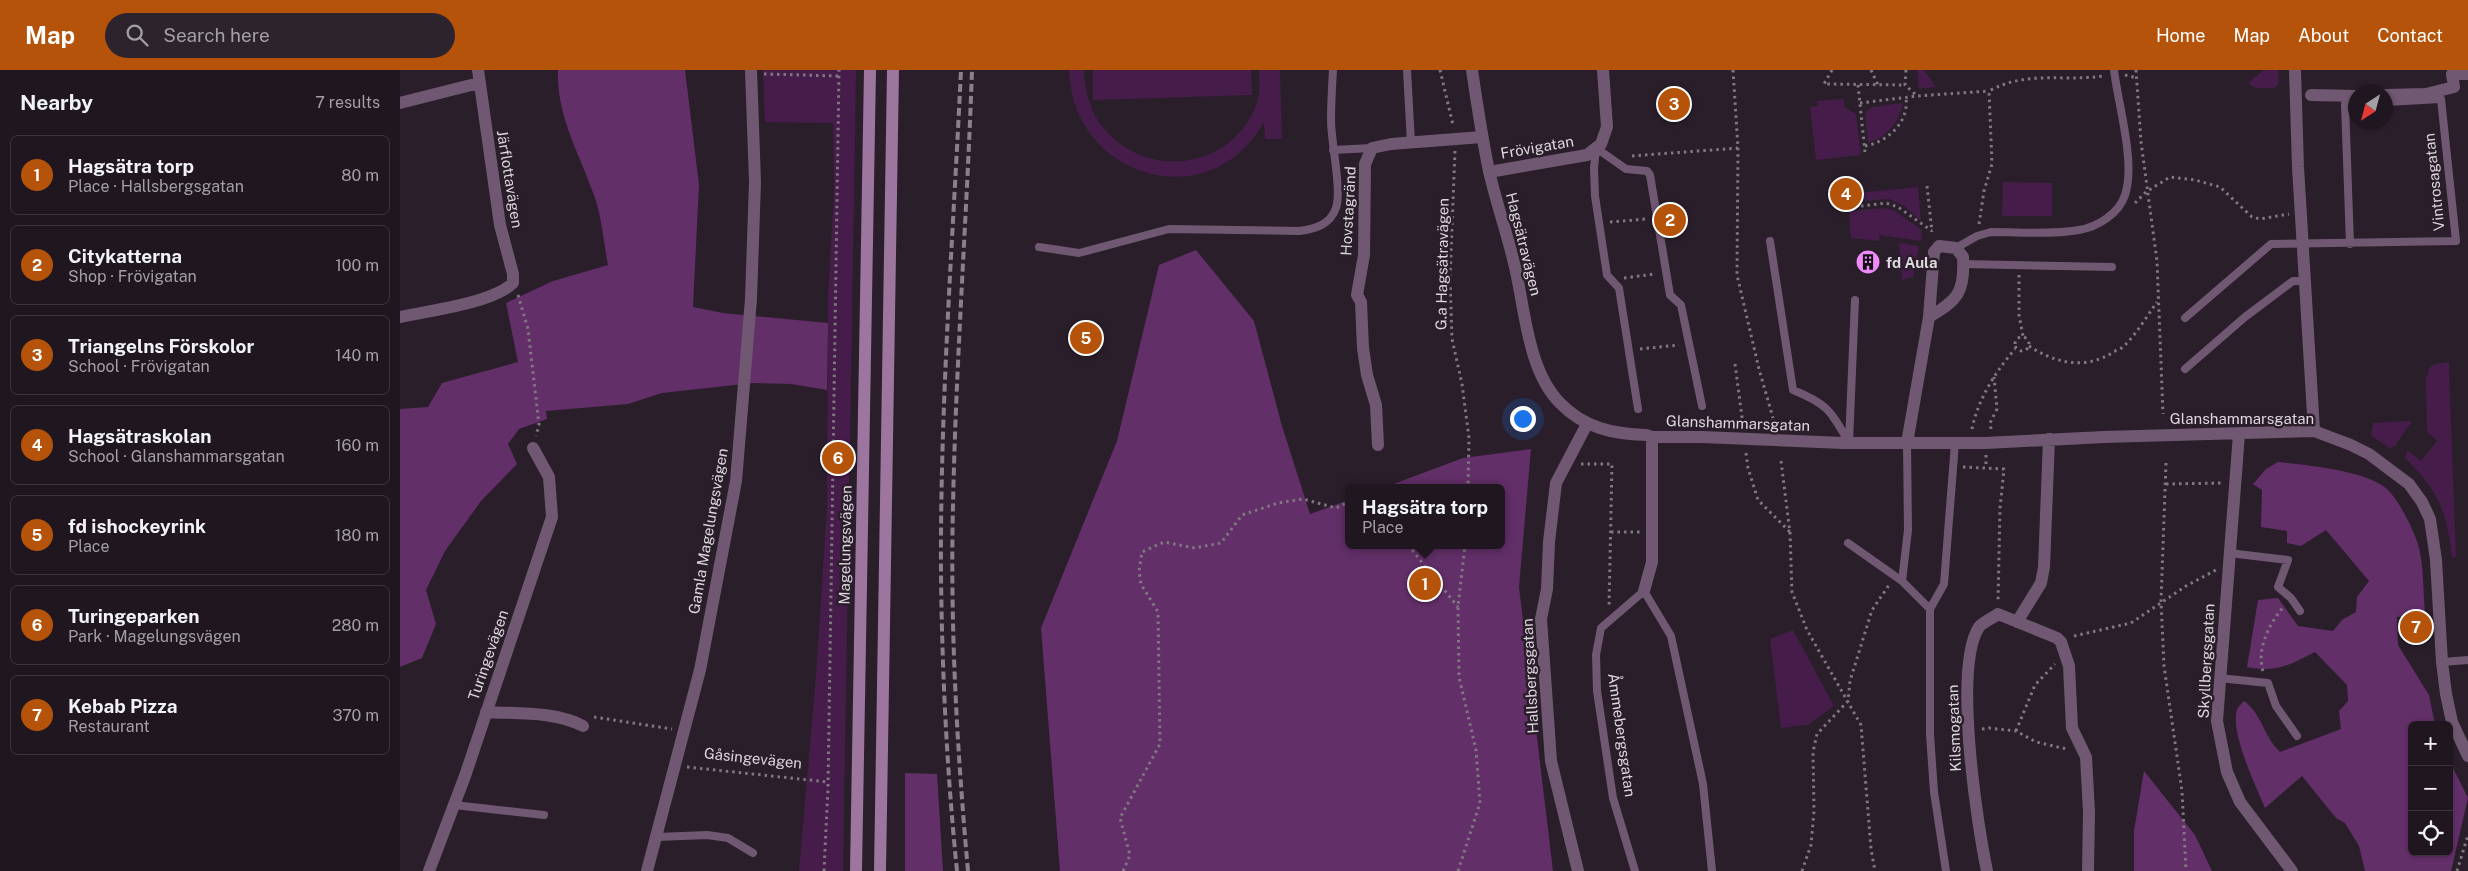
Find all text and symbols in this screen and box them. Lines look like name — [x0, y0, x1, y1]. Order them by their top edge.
search box — [105, 13, 455, 58]
text: Map — [25, 21, 75, 49]
icon: search — [123, 21, 151, 49]
text: Search here — [163, 24, 270, 46]
text: Home — [2156, 25, 2206, 46]
text: Map — [2234, 25, 2270, 46]
text: About — [2298, 25, 2349, 46]
text: Contact — [2377, 25, 2443, 46]
pin: 3 — [1658, 85, 1690, 123]
north arrow — [2348, 85, 2393, 130]
text: Nearby — [20, 90, 93, 115]
text: 7 results — [315, 93, 380, 112]
street label: Järflottavägen — [494, 129, 526, 229]
street label: Frövigatan — [1499, 132, 1575, 162]
street label: Vintrosagatan — [2420, 132, 2448, 232]
text: Hagsätra torp — [68, 155, 194, 177]
text: 1 — [34, 166, 40, 185]
text: 80 m — [341, 166, 379, 185]
street label: Hovstagränd — [1337, 166, 1359, 256]
pin: 4 — [1830, 175, 1862, 213]
text: Place · Hallsbergsgatan — [68, 177, 244, 196]
street label: Hagsätravägen — [1503, 191, 1545, 297]
street label: G.a Hagsätravägen — [1432, 198, 1452, 330]
pin: 2 — [1654, 201, 1686, 239]
text: Citykatterna — [68, 245, 182, 267]
building icon: fd Aula — [1855, 249, 1881, 275]
place label: fd Aula — [1886, 254, 1937, 271]
text: 2 — [32, 256, 42, 275]
text: 100 m — [335, 256, 379, 275]
text: Shop · Frövigatan — [68, 267, 197, 286]
pin: 5 — [1070, 319, 1102, 357]
text: Triangelns Förskolor — [68, 335, 254, 357]
text: 3 — [32, 346, 42, 365]
text: 140 m — [335, 346, 379, 365]
text: School · Frövigatan — [68, 357, 210, 376]
your location — [1510, 406, 1536, 432]
street label: Glanshammarsgatan — [2170, 410, 2314, 427]
street label: Glanshammarsgatan — [1666, 412, 1810, 434]
text: Hagsätraskolan — [68, 425, 211, 447]
text: 4 — [32, 436, 42, 455]
text: 160 m — [335, 436, 379, 455]
pin: 6 — [822, 439, 854, 477]
text: School · Glanshammarsgatan — [68, 447, 285, 466]
street label: Gamla Magelungsvägen — [685, 447, 731, 615]
popup — [1345, 484, 1505, 549]
street label: Magelungsvägen — [835, 485, 855, 605]
text: Hagsätra torp — [1362, 496, 1488, 518]
text: fd ishockeyrink — [68, 515, 206, 537]
text: Place — [1362, 518, 1403, 537]
text: 5 — [32, 526, 42, 545]
text: 180 m — [335, 526, 379, 545]
text: Place — [68, 537, 110, 556]
pin: 1 — [1409, 565, 1441, 603]
street label: Skyllbergsgatan — [2195, 603, 2217, 719]
text: Turingeparken — [68, 605, 200, 627]
street label: Turingevägen — [465, 608, 511, 702]
pin: 7 — [2400, 608, 2432, 646]
text: 6 — [32, 616, 42, 635]
text: 280 m — [332, 616, 379, 635]
street label: Hallsbergsgatan — [1518, 618, 1542, 734]
text: Park · Magelungsvägen — [68, 627, 241, 646]
street label: Åmmebergsgatan — [1605, 672, 1640, 798]
street label: Kilsmogatan — [1944, 684, 1964, 772]
text: Kebab Pizza — [68, 695, 178, 717]
text: 7 — [32, 706, 42, 725]
text: 370 m — [332, 706, 379, 725]
text: Restaurant — [68, 717, 150, 736]
map controls — [2408, 721, 2453, 856]
button: + — [2408, 721, 2453, 766]
street label: Gåsingevägen — [703, 744, 803, 772]
button: − — [2408, 766, 2453, 811]
button: locate — [2408, 811, 2453, 856]

